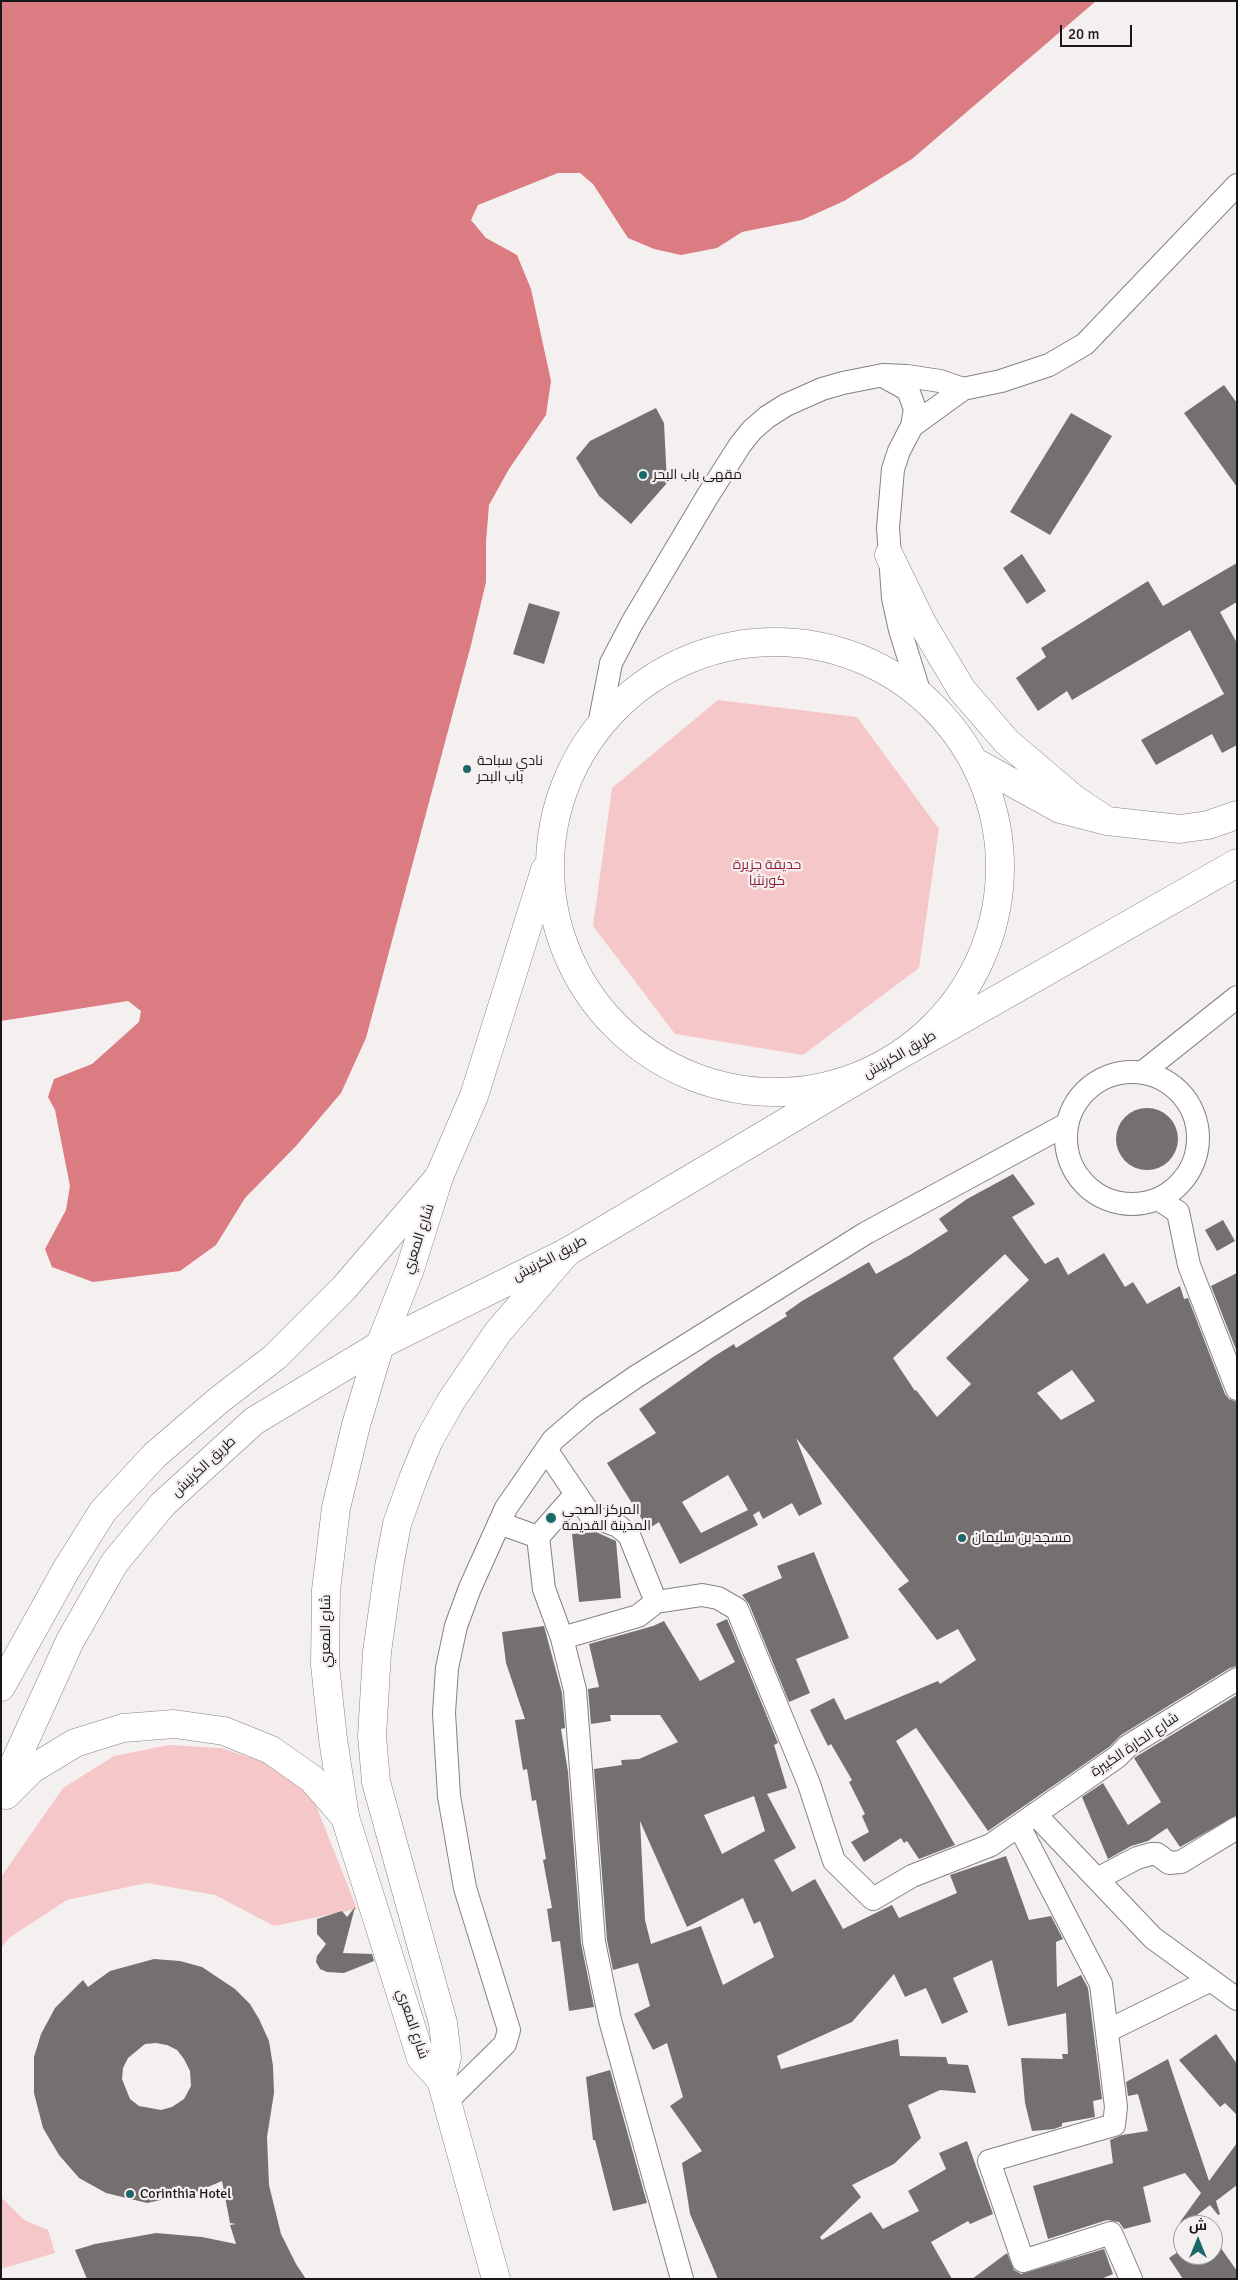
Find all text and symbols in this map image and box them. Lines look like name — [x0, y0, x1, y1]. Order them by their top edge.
scale bar — [1063, 15, 1136, 47]
text: 20 m — [1068, 25, 1099, 43]
place label: مقهى باب البحر — [653, 467, 742, 483]
marker: مقهى باب البحر — [637, 469, 649, 481]
place label: نادي سباحة باب البحر — [477, 753, 543, 786]
marker: نادي سباحة باب البحر — [461, 763, 473, 775]
park label: حديقة جزيرة كورنثيا — [733, 857, 801, 890]
street label: طريق الكرنيش — [861, 1027, 939, 1083]
street label: شارع المعري — [400, 1202, 438, 1276]
street label: طريق الكرنيش — [510, 1232, 590, 1286]
street label: طريق الكرنيش — [169, 1433, 239, 1501]
place label: المركز الصحي المدينة القديمة — [562, 1502, 651, 1534]
marker: المركز الصحي المدينة القديمة — [544, 1511, 558, 1525]
place label: مسجد بن سليمان — [972, 1530, 1072, 1546]
marker: مسجد بن سليمان — [956, 1532, 968, 1544]
street label: شارع المعري — [318, 1595, 334, 1667]
street label: شارع الحارة الكبيرة — [1088, 1709, 1182, 1781]
street label: شارع المعري — [392, 1987, 432, 2061]
place label: Corinthia Hotel — [140, 2186, 231, 2202]
marker: Corinthia Hotel — [124, 2188, 136, 2200]
north arrow — [1173, 2215, 1223, 2265]
text: ش — [1189, 2217, 1207, 2234]

